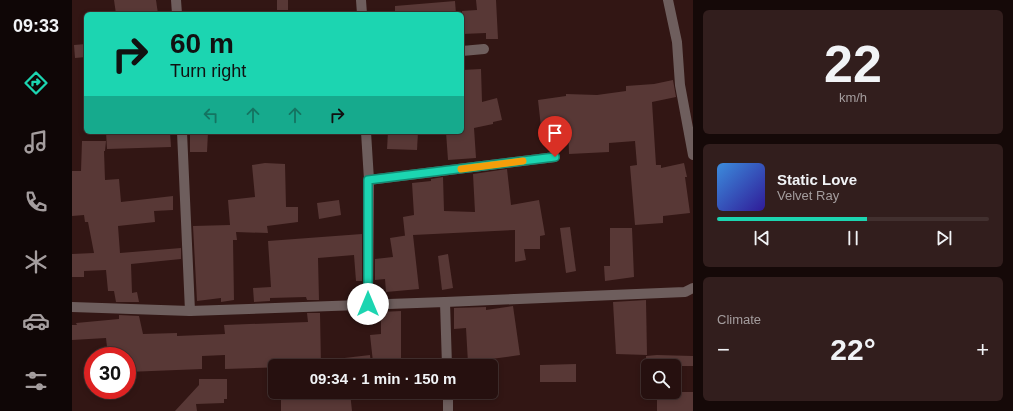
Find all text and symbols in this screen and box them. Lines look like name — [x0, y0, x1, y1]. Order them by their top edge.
text: 09:33 — [13, 16, 59, 36]
icon: right — [104, 28, 156, 80]
text: 60 m — [170, 28, 234, 59]
text: 22 — [824, 35, 882, 93]
text: Turn right — [170, 61, 246, 81]
icon: directions — [22, 69, 50, 97]
text: km/h — [839, 90, 867, 105]
icon: left — [200, 104, 222, 126]
icon: ahead — [242, 104, 264, 126]
icon: ahead — [284, 104, 306, 126]
icon: right — [326, 104, 348, 126]
pin — [538, 116, 572, 157]
icon: arrive — [544, 122, 566, 144]
icon: music — [22, 128, 50, 156]
text: Static Love — [777, 171, 857, 188]
icon: phone — [22, 188, 50, 216]
text: Velvet Ray — [777, 188, 839, 203]
icon: previous — [751, 227, 773, 249]
icon: pause — [842, 227, 864, 249]
icon: next — [933, 227, 955, 249]
icon: climate — [22, 248, 50, 276]
position arrow — [347, 283, 389, 325]
icon: car — [22, 307, 50, 335]
text: Climate — [717, 312, 761, 327]
text: 22° — [830, 333, 876, 366]
text: − — [717, 337, 730, 362]
text: + — [976, 337, 989, 362]
speed limit sign: 30 — [84, 347, 136, 399]
map controls — [641, 359, 681, 399]
button: search — [641, 359, 681, 399]
icon: filters — [22, 367, 50, 395]
text: 09:34 · 1 min · 150 m — [310, 370, 456, 387]

